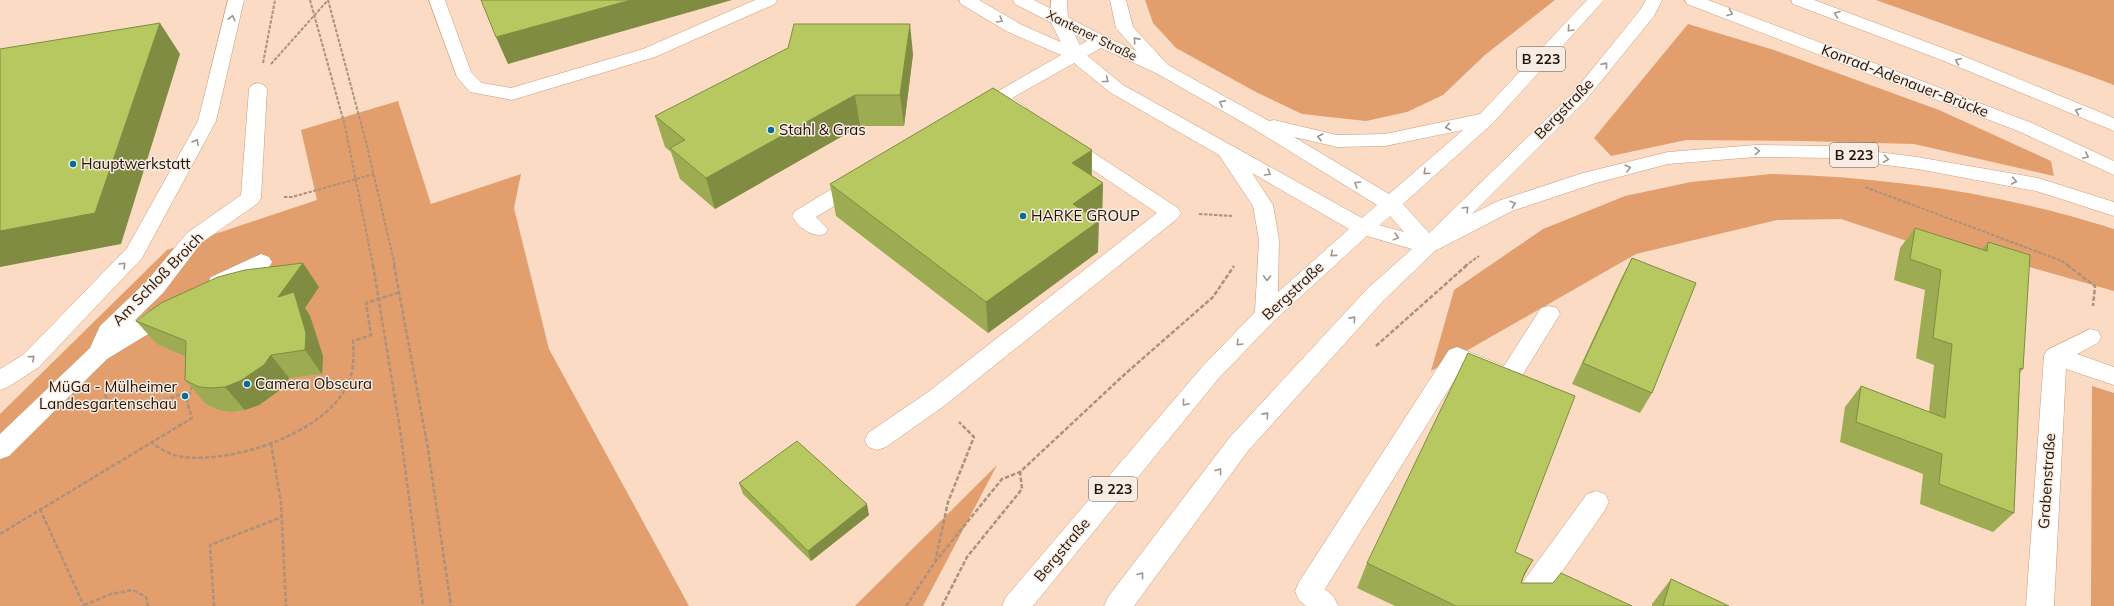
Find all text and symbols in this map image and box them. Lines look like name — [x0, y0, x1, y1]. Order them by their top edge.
street label: Xantener Straße — [1044, 6, 1140, 64]
one-way arrow — [1726, 8, 1733, 16]
one-way arrow — [1833, 11, 1840, 19]
one-way arrow — [227, 15, 236, 22]
one-way arrow — [996, 15, 1003, 22]
one-way arrow — [1568, 24, 1575, 31]
one-way arrow — [1134, 37, 1141, 45]
street label: Konrad-Adenauer-Brücke — [1819, 40, 1992, 121]
road number: B 223 — [1517, 47, 1565, 71]
one-way arrow — [1955, 57, 1962, 65]
one-way arrow — [1600, 62, 1607, 69]
street label: Bergstraße — [1530, 74, 1597, 143]
one-way arrow — [1101, 75, 1108, 82]
one-way arrow — [1219, 100, 1226, 107]
one-way arrow — [2075, 107, 2082, 115]
place label: Stahl & Gras — [779, 120, 866, 139]
one-way arrow — [1445, 122, 1451, 130]
marker: Stahl & Gras — [766, 125, 776, 135]
one-way arrow — [1317, 133, 1323, 141]
one-way arrow — [191, 139, 198, 146]
road number: B 223 — [1830, 143, 1878, 167]
one-way arrow — [1754, 147, 1760, 155]
one-way arrow — [2081, 151, 2089, 159]
place label: Hauptwerkstatt — [81, 154, 190, 173]
one-way arrow — [1883, 154, 1889, 163]
marker: Hauptwerkstatt — [68, 159, 78, 169]
one-way arrow — [1624, 164, 1631, 173]
one-way arrow — [1423, 168, 1431, 175]
one-way arrow — [1264, 169, 1271, 176]
one-way arrow — [2011, 176, 2017, 184]
one-way arrow — [1354, 181, 1361, 189]
one-way arrow — [1510, 200, 1517, 208]
place label: HARKE GROUP — [1031, 206, 1140, 225]
one-way arrow — [1461, 206, 1469, 214]
marker: HARKE GROUP — [1018, 211, 1028, 221]
street label: Am Schloß Broich — [108, 228, 207, 330]
one-way arrow — [1392, 232, 1399, 241]
one-way arrow — [1331, 249, 1338, 256]
street label: Bergstraße — [1258, 257, 1327, 324]
one-way arrow — [118, 262, 125, 270]
one-way arrow — [1263, 275, 1271, 281]
one-way arrow — [1348, 316, 1355, 323]
one-way arrow — [1236, 338, 1244, 346]
one-way arrow — [27, 356, 35, 363]
place label: Camera Obscura — [255, 374, 372, 393]
place label: MüGa - Mülheimer Landesgartenschau — [39, 377, 178, 413]
marker: Camera Obscura — [242, 379, 252, 389]
marker: MüGa - Mülheimer Landesgartenschau — [180, 391, 190, 401]
one-way arrow — [1183, 398, 1190, 406]
one-way arrow — [1261, 412, 1268, 420]
street label: Grabenstraße — [2034, 432, 2059, 529]
one-way arrow — [1214, 468, 1221, 475]
road number: B 223 — [1089, 477, 1137, 501]
street label: Bergstraße — [1029, 514, 1094, 585]
one-way arrow — [1136, 572, 1143, 579]

